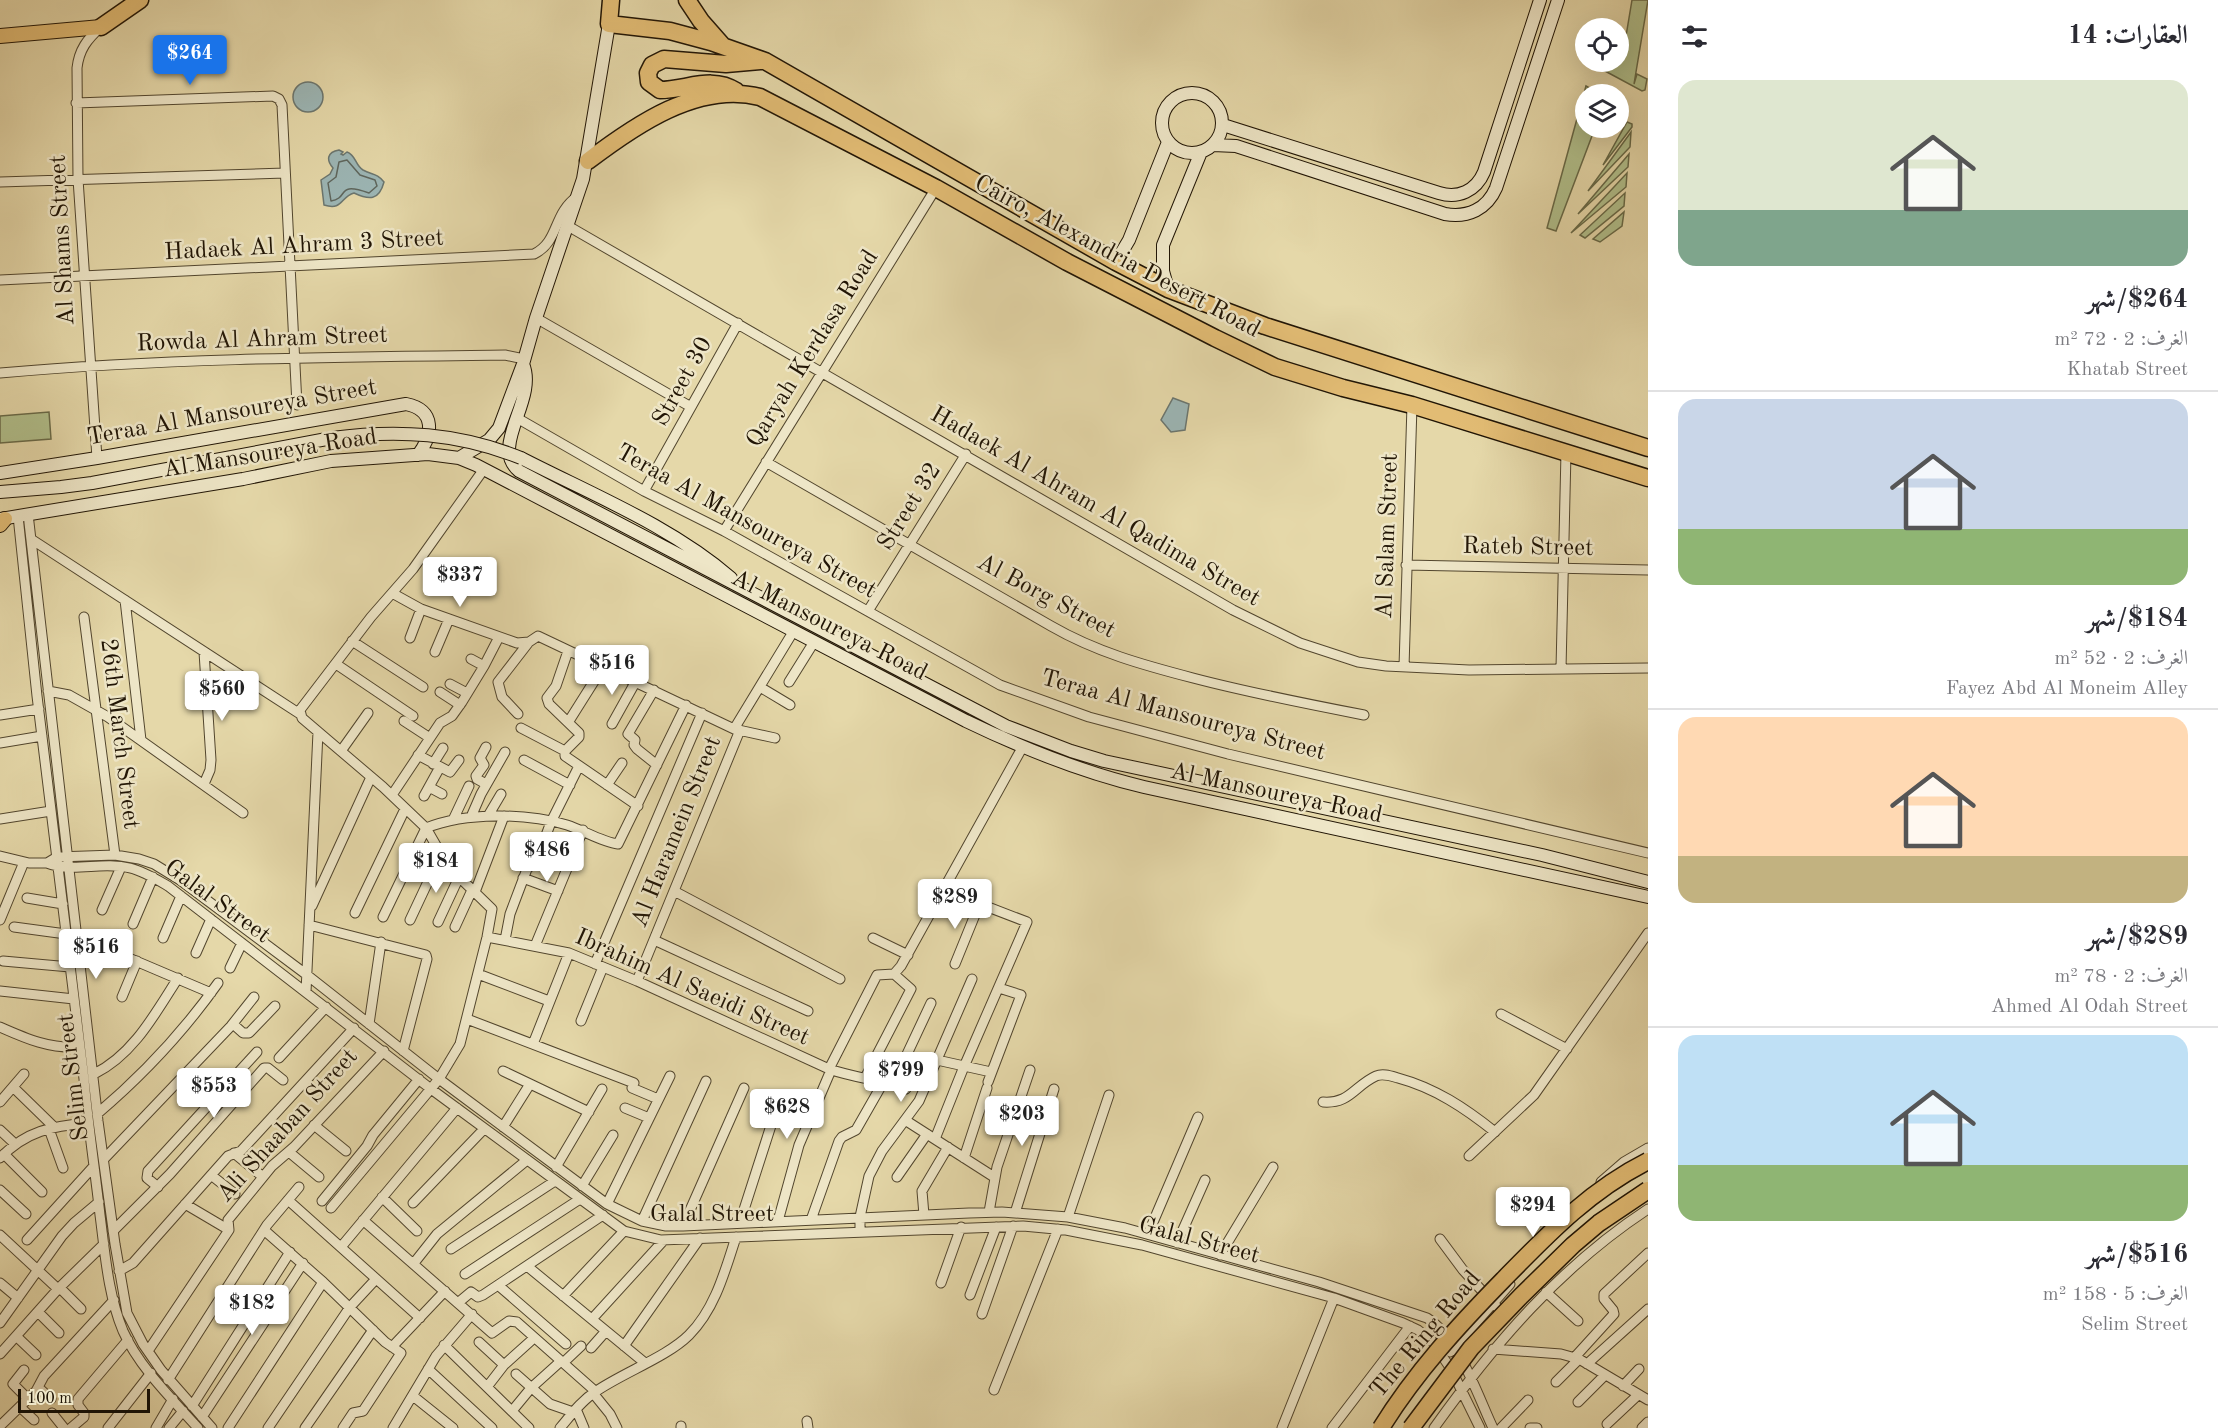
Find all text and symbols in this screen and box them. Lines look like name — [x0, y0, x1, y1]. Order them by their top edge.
map controls — [1575, 18, 1629, 138]
button: locate — [1575, 18, 1629, 72]
icon: filters — [1678, 20, 1711, 53]
text: العقارات: 14 — [2068, 23, 2188, 49]
pin: $264 — [154, 35, 226, 86]
text: $264 — [167, 44, 213, 64]
button: layers — [1575, 84, 1629, 138]
icon: home — [1879, 119, 1987, 227]
street label: Al Shams Street — [47, 154, 79, 326]
street label: Cairo, Alexandria Desert Road — [970, 171, 1264, 343]
street label: Hadaek Al Ahram 3 Street — [164, 227, 444, 265]
street label: Qaryah Kerdasa Road — [742, 246, 884, 452]
text: $264/شهر — [2086, 287, 2188, 313]
street label: Rowda Al Ahram Street — [136, 324, 388, 356]
text: الغرف: 2 · 72 m² — [2054, 330, 2188, 350]
street label: Street 30 — [649, 333, 717, 431]
text: Khatab Street — [2066, 360, 2188, 380]
street label: Teraa Al Mansoureya Street — [85, 376, 379, 450]
street label: Hadaek Al Ahram Al Qadima Street — [926, 403, 1264, 611]
street label: Al Mansoureya Road — [161, 425, 379, 483]
icon: home — [1879, 438, 1987, 546]
street label: Teraa Al Mansoureya Street — [612, 440, 880, 604]
street label: Al Salam Street — [1373, 453, 1403, 619]
street label: Street 32 — [874, 459, 946, 555]
street label: Rateb Street — [1462, 535, 1594, 561]
street label: Al Borg Street — [973, 550, 1119, 644]
pin: $337 — [424, 557, 496, 608]
text: $337 — [437, 566, 483, 586]
street label: Al Mansoureya Road — [727, 566, 931, 686]
text: $184/شهر — [2086, 606, 2188, 632]
street label: 26th March Street — [95, 637, 143, 831]
pin: $516 — [576, 645, 648, 696]
text: الغرف: 2 · 52 m² — [2054, 649, 2188, 669]
text: $516 — [589, 654, 635, 674]
street label: Teraa Al Mansoureya Street — [1038, 666, 1328, 766]
pin: $560 — [186, 671, 258, 722]
text: Fayez Abd Al Moneim Alley — [1946, 679, 2188, 699]
text: $560 — [199, 680, 245, 700]
street label: Al Haramein Street — [628, 733, 726, 931]
icon: home — [1879, 756, 1987, 864]
street label: Al Mansoureya Road — [1168, 760, 1384, 828]
pin: $486 — [511, 832, 583, 883]
text: $486 — [524, 841, 570, 861]
pin: $184 — [400, 843, 472, 894]
text: $184 — [413, 852, 459, 872]
street label: Galal Street — [160, 856, 274, 948]
pin: $289 — [919, 879, 991, 930]
text: $289 — [932, 888, 978, 908]
text: $289/شهر — [2086, 924, 2188, 950]
street label: Ibrahim Al Saeidi Street — [571, 925, 813, 1051]
pin: $516 — [60, 929, 132, 980]
text: $516 — [73, 938, 119, 958]
text: الغرف: 2 · 78 m² — [2054, 967, 2188, 987]
text: Ahmed Al Odah Street — [1991, 997, 2188, 1017]
street label: Selim Street — [54, 1012, 94, 1142]
street label: Ali Shaaban Street — [213, 1045, 363, 1207]
pin: $799 — [865, 1052, 937, 1103]
text: $799 — [878, 1061, 924, 1081]
pin: $553 — [178, 1068, 250, 1119]
icon: home — [1879, 1074, 1987, 1182]
text: $553 — [191, 1077, 237, 1097]
pin: $628 — [751, 1089, 823, 1140]
pin: $203 — [986, 1096, 1058, 1147]
text: $628 — [764, 1098, 810, 1118]
text: $203 — [999, 1105, 1045, 1125]
pin: $294 — [1497, 1187, 1569, 1238]
text: $294 — [1510, 1196, 1556, 1216]
street label: Galal Street — [650, 1203, 774, 1227]
street label: Galal Street — [1136, 1213, 1262, 1269]
text: $516/شهر — [2086, 1242, 2188, 1268]
street label: The Ring Road — [1366, 1267, 1486, 1403]
pin: $182 — [216, 1285, 288, 1336]
text: الغرف: 5 · 158 m² — [2043, 1285, 2188, 1305]
text: $182 — [229, 1294, 275, 1314]
text: Selim Street — [2081, 1315, 2188, 1335]
scale bar — [18, 1386, 150, 1414]
text: 100 m — [27, 1391, 72, 1407]

